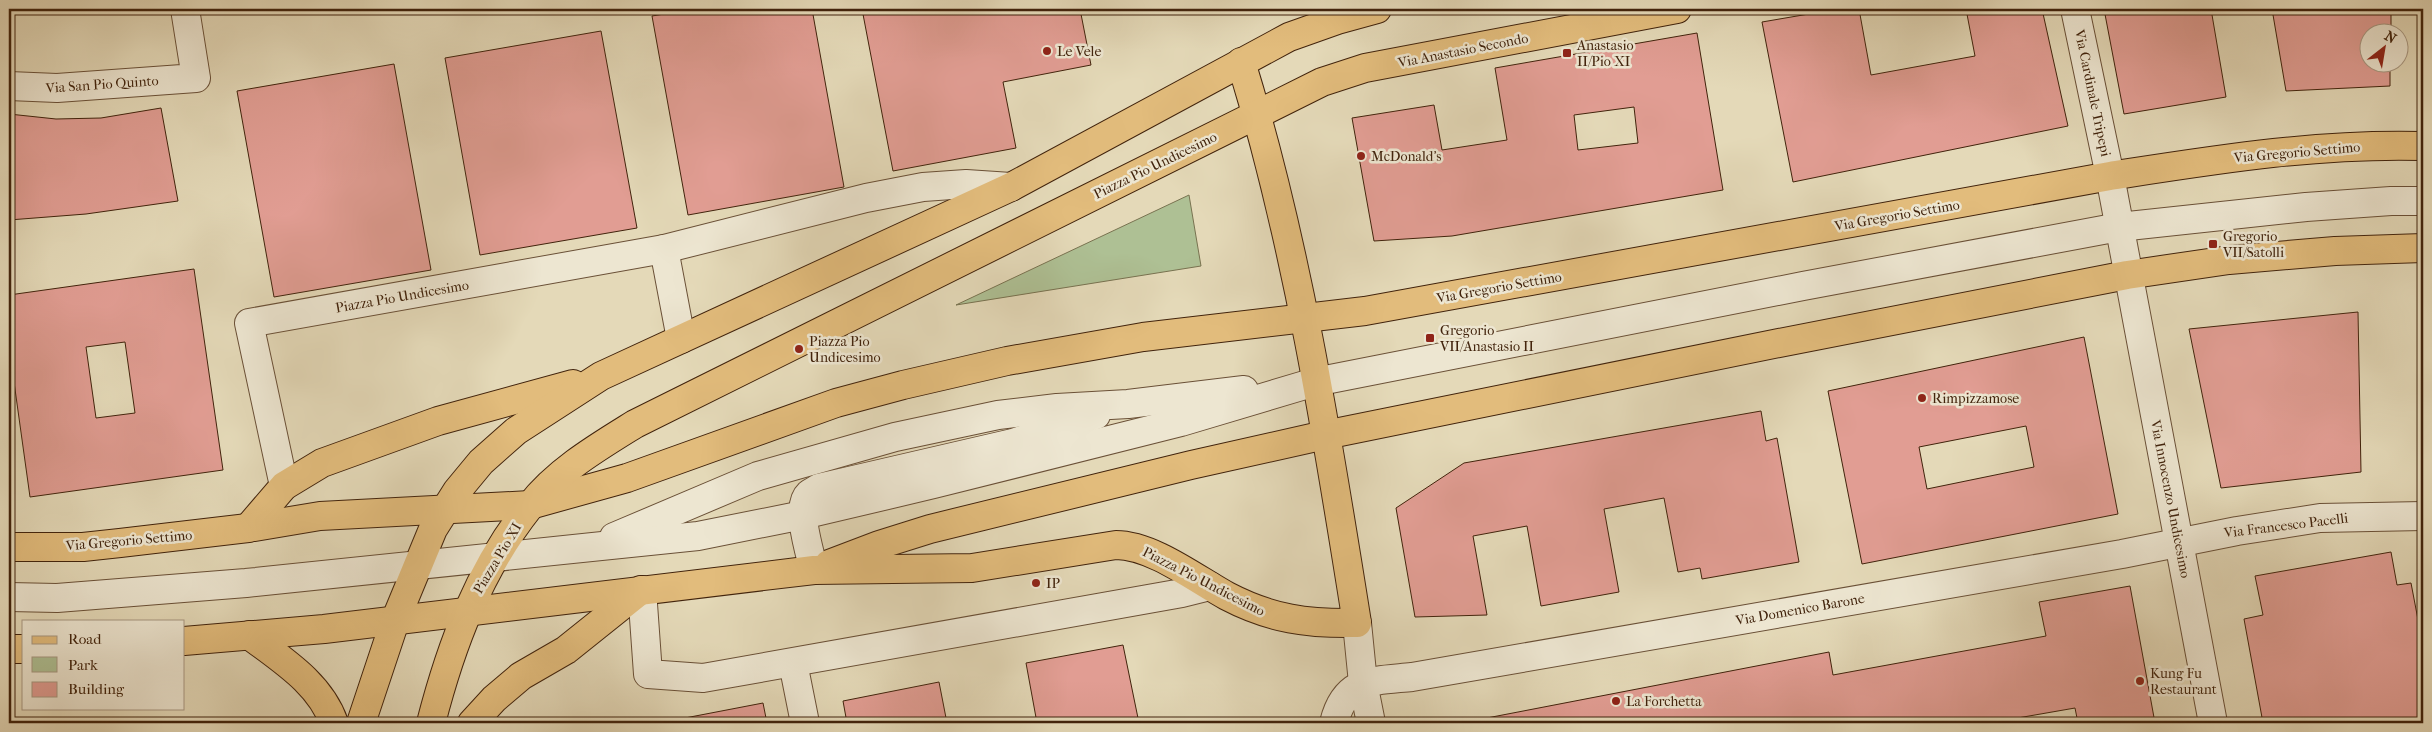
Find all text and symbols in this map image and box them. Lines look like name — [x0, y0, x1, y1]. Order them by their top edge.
north arrow — [2360, 22, 2410, 72]
street label: Via Cardinale Tripepi — [2071, 27, 2114, 158]
text: N — [2382, 27, 2400, 48]
street label: Via Anastasio Secondo — [1395, 30, 1530, 72]
place label: Anastasio II/Pio XI — [1576, 37, 1634, 70]
place label: Le Vele — [1057, 43, 1101, 60]
marker: Le Vele — [1041, 45, 1053, 57]
marker: Anastasio II/Pio XI — [1561, 47, 1573, 59]
street label: Via San Pio Quinto — [44, 72, 159, 97]
street label: Piazza Pio Undicesimo — [1091, 128, 1220, 203]
street label: Via Gregorio Settimo — [2232, 139, 2361, 167]
place label: McDonald's — [1371, 148, 1442, 165]
marker: McDonald's — [1355, 150, 1367, 162]
street label: Via Gregorio Settimo — [1832, 196, 1961, 235]
place label: Gregorio VII/Satolli — [2222, 228, 2284, 261]
marker: Gregorio VII/Satolli — [2207, 238, 2219, 250]
street label: Via Gregorio Settimo — [1434, 268, 1563, 307]
street label: Piazza Pio Undicesimo — [334, 276, 470, 317]
place label: Gregorio VII/Anastasio II — [1439, 322, 1535, 355]
marker: Gregorio VII/Anastasio II — [1424, 332, 1436, 344]
place label: Piazza Pio Undicesimo — [809, 333, 881, 366]
marker: Piazza Pio Undicesimo — [793, 343, 805, 355]
place label: Rimpizzamose — [1932, 390, 2019, 407]
marker: Rimpizzamose — [1916, 392, 1928, 404]
street label: Via Innocenzo Undicesimo — [2147, 418, 2194, 580]
street label: Via Francesco Pacelli — [2222, 509, 2349, 542]
street label: Piazza Pio XI — [470, 519, 526, 597]
street label: Via Gregorio Settimo — [64, 527, 193, 555]
street label: Piazza Pio Undicesimo — [1140, 543, 1268, 620]
place label: IP — [1046, 575, 1060, 592]
marker: IP — [1030, 577, 1042, 589]
street label: Via Domenico Barone — [1733, 590, 1866, 629]
legend — [22, 620, 185, 710]
text: Road — [68, 630, 102, 648]
text: Park — [68, 656, 98, 674]
place label: Kung Fu Restaurant — [2150, 665, 2217, 698]
marker: Kung Fu Restaurant — [2134, 675, 2146, 687]
text: Building — [68, 680, 125, 698]
place label: La Forchetta — [1626, 693, 1702, 710]
marker: La Forchetta — [1610, 695, 1622, 707]

